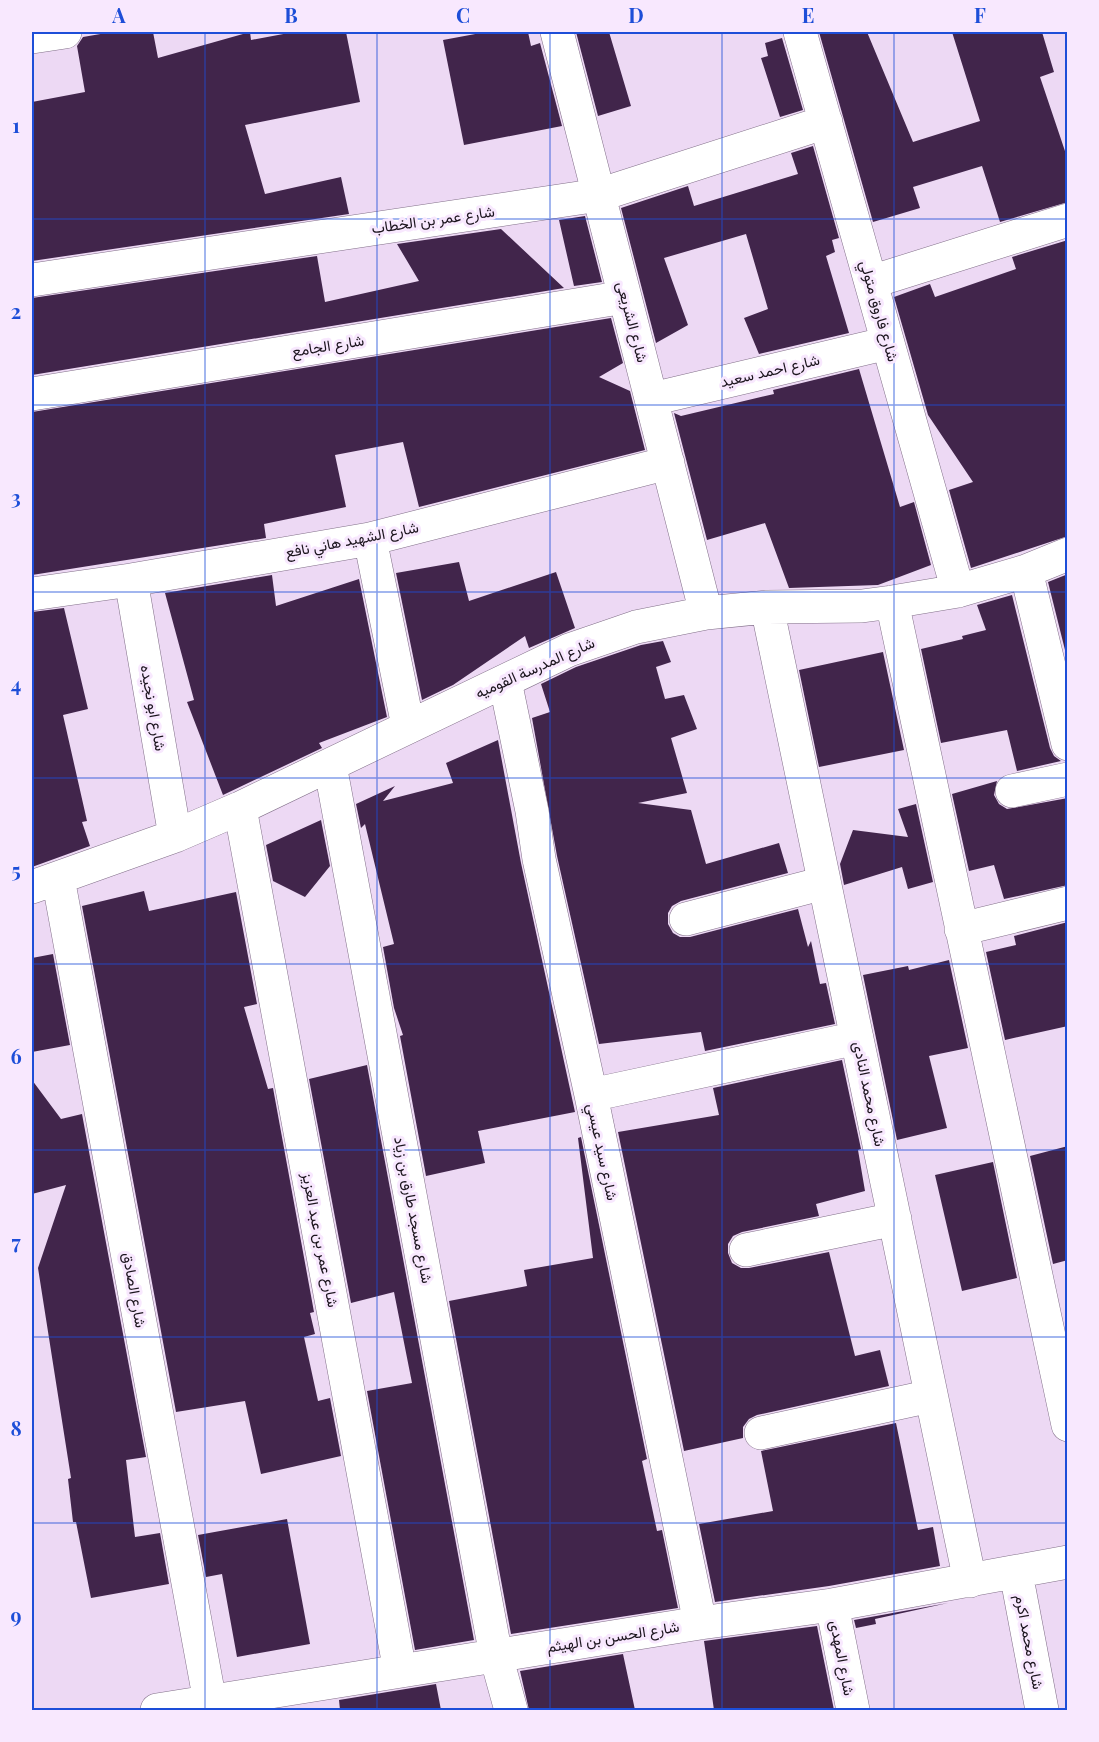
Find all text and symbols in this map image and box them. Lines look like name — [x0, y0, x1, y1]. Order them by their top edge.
text: A — [111, 1, 126, 28]
text: B — [284, 1, 298, 28]
text: C — [456, 1, 470, 28]
text: D — [628, 1, 644, 28]
text: E — [802, 1, 814, 28]
text: F — [974, 1, 986, 28]
text: 1 — [12, 111, 20, 138]
street label: شارع عمر بن الخطاب — [370, 200, 496, 240]
street label: شارع فاروق متولي — [852, 258, 904, 365]
street label: شارع الشريعى — [611, 279, 653, 365]
text: 2 — [11, 297, 21, 324]
street label: شارع الجامع — [290, 329, 366, 363]
street label: شارع احمد سعيد — [718, 349, 822, 393]
text: 3 — [11, 483, 21, 510]
street label: شارع الشهيد هاني نافع — [284, 516, 421, 566]
street label: شارع المدرسة القوميه — [472, 632, 598, 704]
street label: شارع ابو نجيده — [135, 663, 171, 753]
text: 4 — [11, 670, 21, 697]
text: 5 — [11, 856, 21, 883]
street label: شارع محمد النادى — [847, 1039, 891, 1149]
text: 6 — [10, 1042, 22, 1069]
street label: شارع سيد عيسي — [579, 1102, 623, 1203]
street label: شارع مسجد طارق بن زياد — [388, 1135, 438, 1285]
street label: شارع عمر بن عبد العزيز — [296, 1170, 344, 1309]
text: 7 — [11, 1228, 21, 1255]
street label: شارع الصادق — [117, 1251, 151, 1330]
text: 8 — [10, 1414, 22, 1441]
street label: شارع محمد اكرم — [1009, 1593, 1049, 1691]
text: 9 — [10, 1601, 22, 1628]
street label: شارع الحسن بن الهيثم — [545, 1616, 681, 1658]
street label: شارع المهدى — [824, 1618, 860, 1698]

